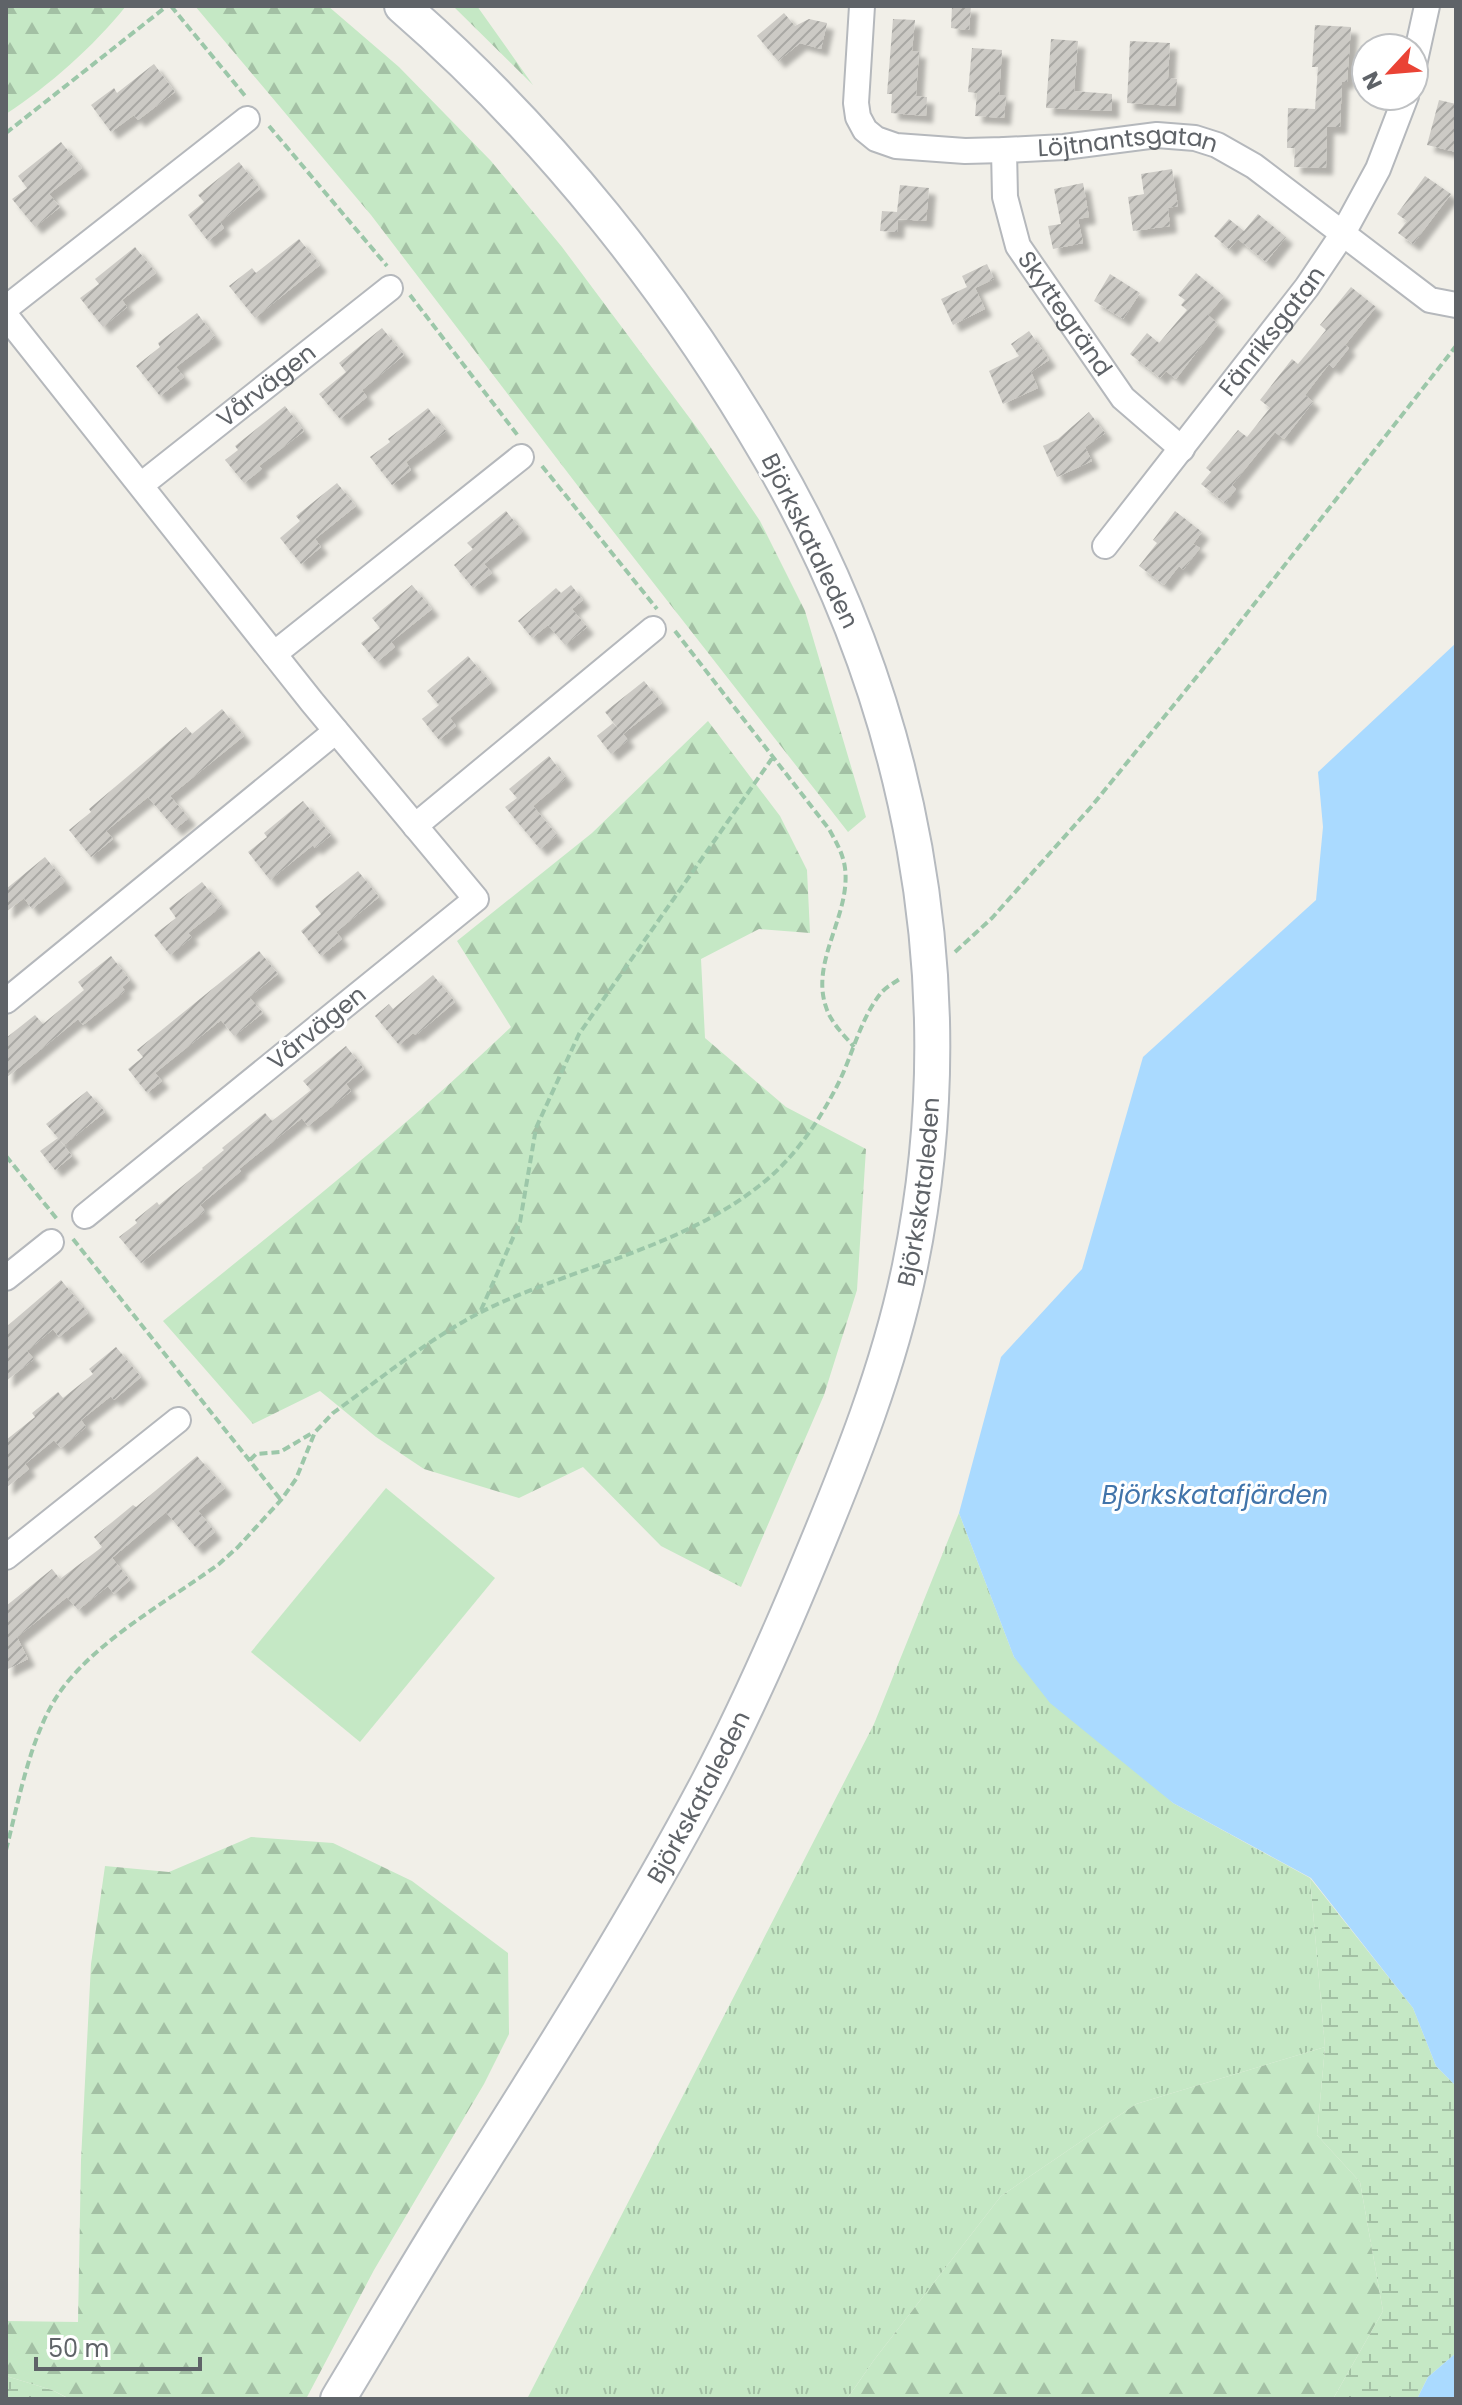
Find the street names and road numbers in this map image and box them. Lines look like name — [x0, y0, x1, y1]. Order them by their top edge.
street label: Löjtnantsgatan — [1037, 118, 1222, 164]
street label: Skyttegränd — [1010, 244, 1120, 383]
street label: Fänriksgatan — [1211, 260, 1332, 403]
street label: Vårvägen — [210, 336, 323, 435]
street label: Björkskataleden — [754, 448, 867, 634]
street label: Vårvägen — [261, 978, 373, 1077]
street label: Björkskataleden — [889, 1096, 947, 1289]
street label: Björkskataleden — [639, 1705, 758, 1889]

